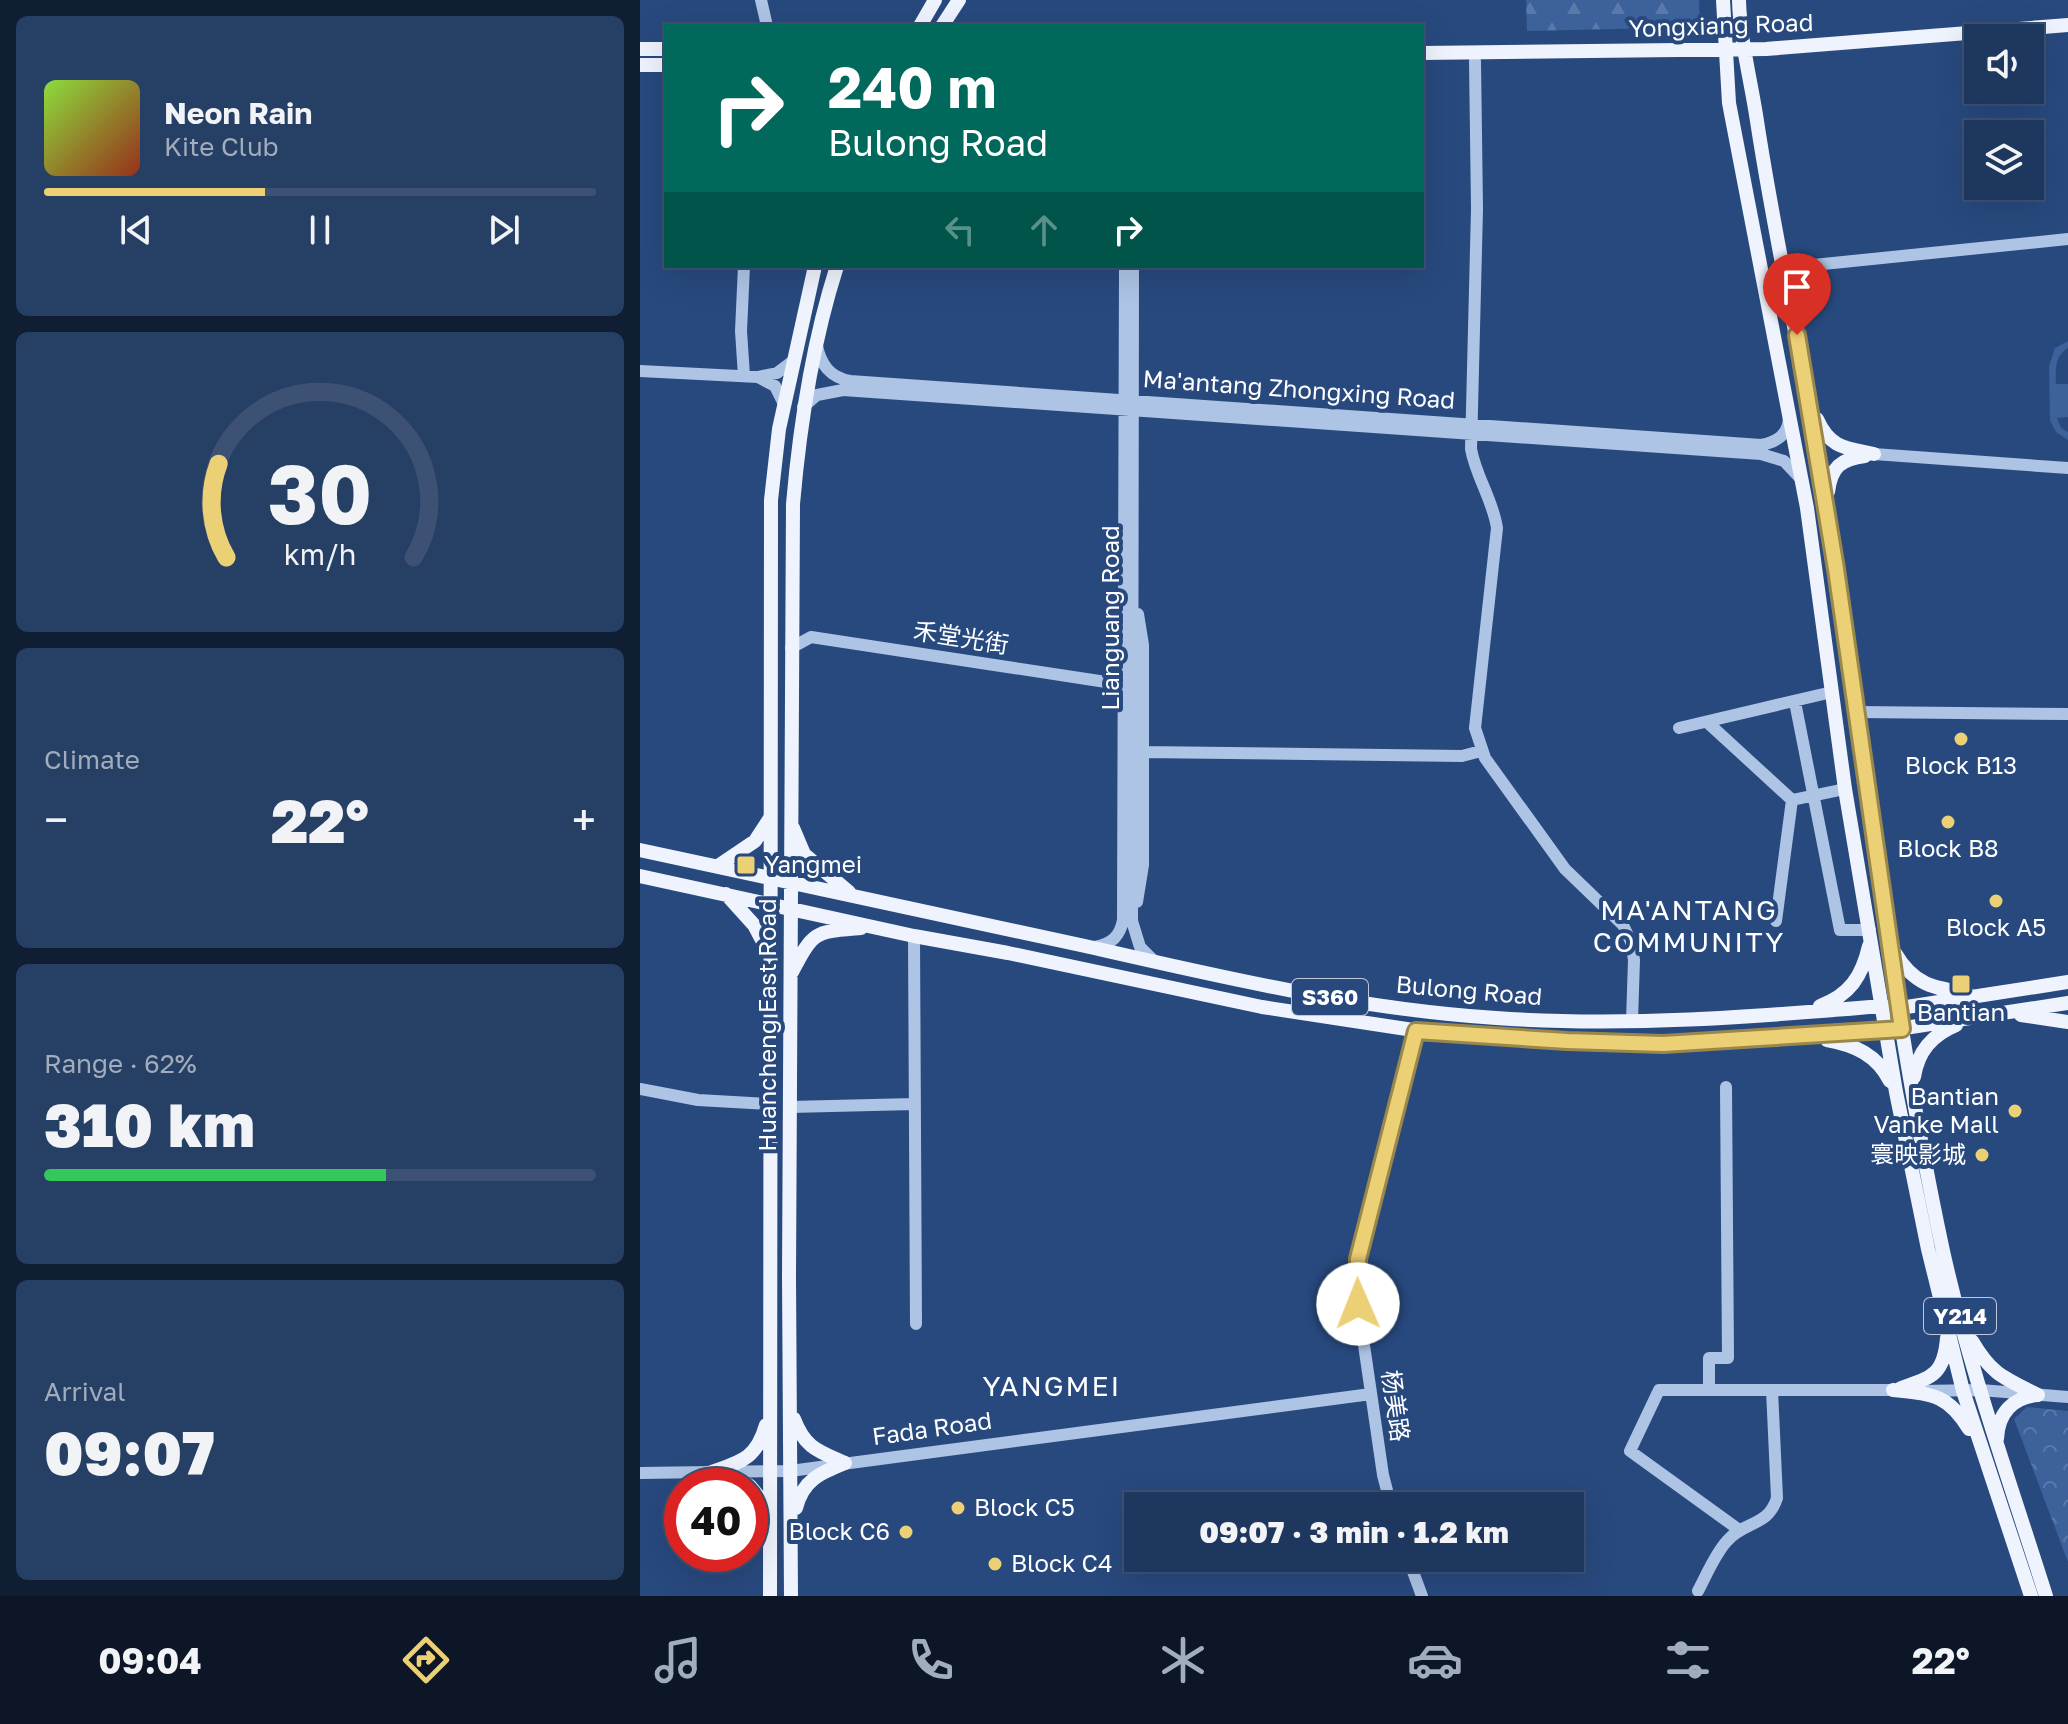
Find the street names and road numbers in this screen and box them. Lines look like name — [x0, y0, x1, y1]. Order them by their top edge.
street label: Yongxiang Road — [1628, 7, 1814, 42]
street label: Ma'antang Zhongxing Road — [1142, 363, 1456, 414]
street label: Lianguang Road — [1095, 525, 1124, 711]
street label: 禾堂光街 — [912, 615, 1011, 658]
street label: Huancheng East Road — [752, 898, 781, 1152]
street label: Bulong Road — [1395, 969, 1543, 1010]
road number: S360 — [1292, 979, 1368, 1015]
road number: Y214 — [1924, 1298, 1996, 1334]
street label: 杨美路 — [1377, 1368, 1416, 1443]
street label: Fada Road — [870, 1405, 993, 1450]

